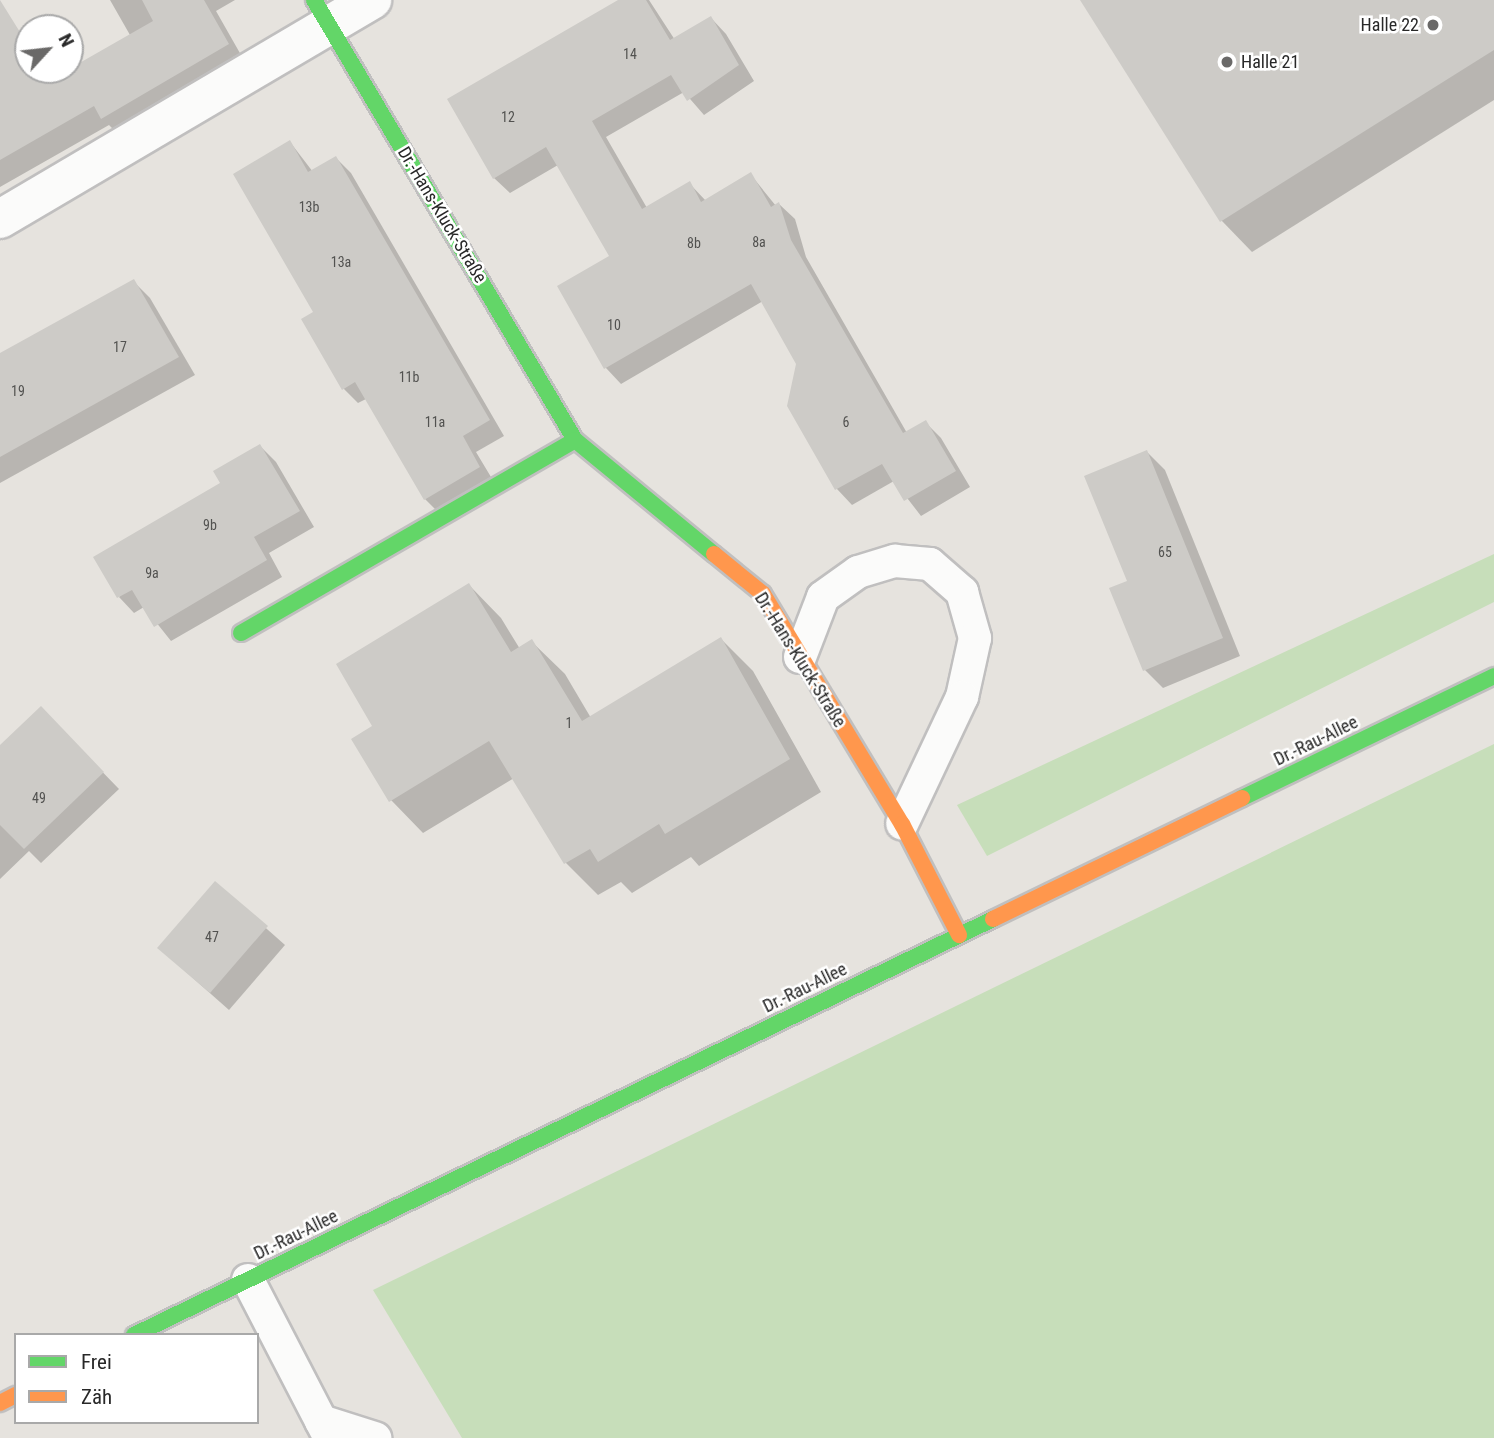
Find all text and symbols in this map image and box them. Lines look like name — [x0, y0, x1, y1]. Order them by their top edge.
north arrow — [14, 14, 84, 84]
place label: Halle 22 — [1361, 14, 1419, 36]
marker: Halle 22 — [1425, 17, 1441, 33]
text: N — [53, 30, 79, 51]
house number: 14 — [623, 46, 637, 62]
place label: Halle 21 — [1241, 51, 1299, 73]
marker: Halle 21 — [1219, 54, 1235, 70]
house number: 12 — [501, 109, 515, 125]
street label: Dr.-Hans-Kluck-Straße — [393, 143, 491, 287]
house number: 13b — [299, 199, 319, 215]
house number: 8a — [752, 234, 766, 250]
house number: 8b — [687, 235, 701, 251]
house number: 13a — [331, 254, 351, 270]
house number: 10 — [607, 317, 621, 333]
house number: 17 — [113, 339, 127, 355]
house number: 11b — [399, 369, 419, 385]
house number: 19 — [11, 383, 25, 399]
house number: 11a — [425, 414, 445, 430]
house number: 6 — [843, 414, 849, 430]
house number: 9b — [203, 517, 217, 533]
house number: 65 — [1158, 544, 1172, 560]
house number: 9a — [145, 565, 159, 581]
street label: Dr.-Hans-Kluck-Straße — [750, 589, 850, 731]
street label: Dr.-Rau-Allee — [1270, 711, 1362, 771]
house number: 1 — [566, 715, 572, 731]
house number: 49 — [32, 790, 46, 806]
house number: 47 — [205, 929, 219, 945]
street label: Dr.-Rau-Allee — [759, 958, 851, 1018]
street label: Dr.-Rau-Allee — [250, 1205, 342, 1265]
legend — [14, 1333, 259, 1424]
text: Frei — [81, 1350, 112, 1374]
text: Zäh — [81, 1385, 112, 1409]

